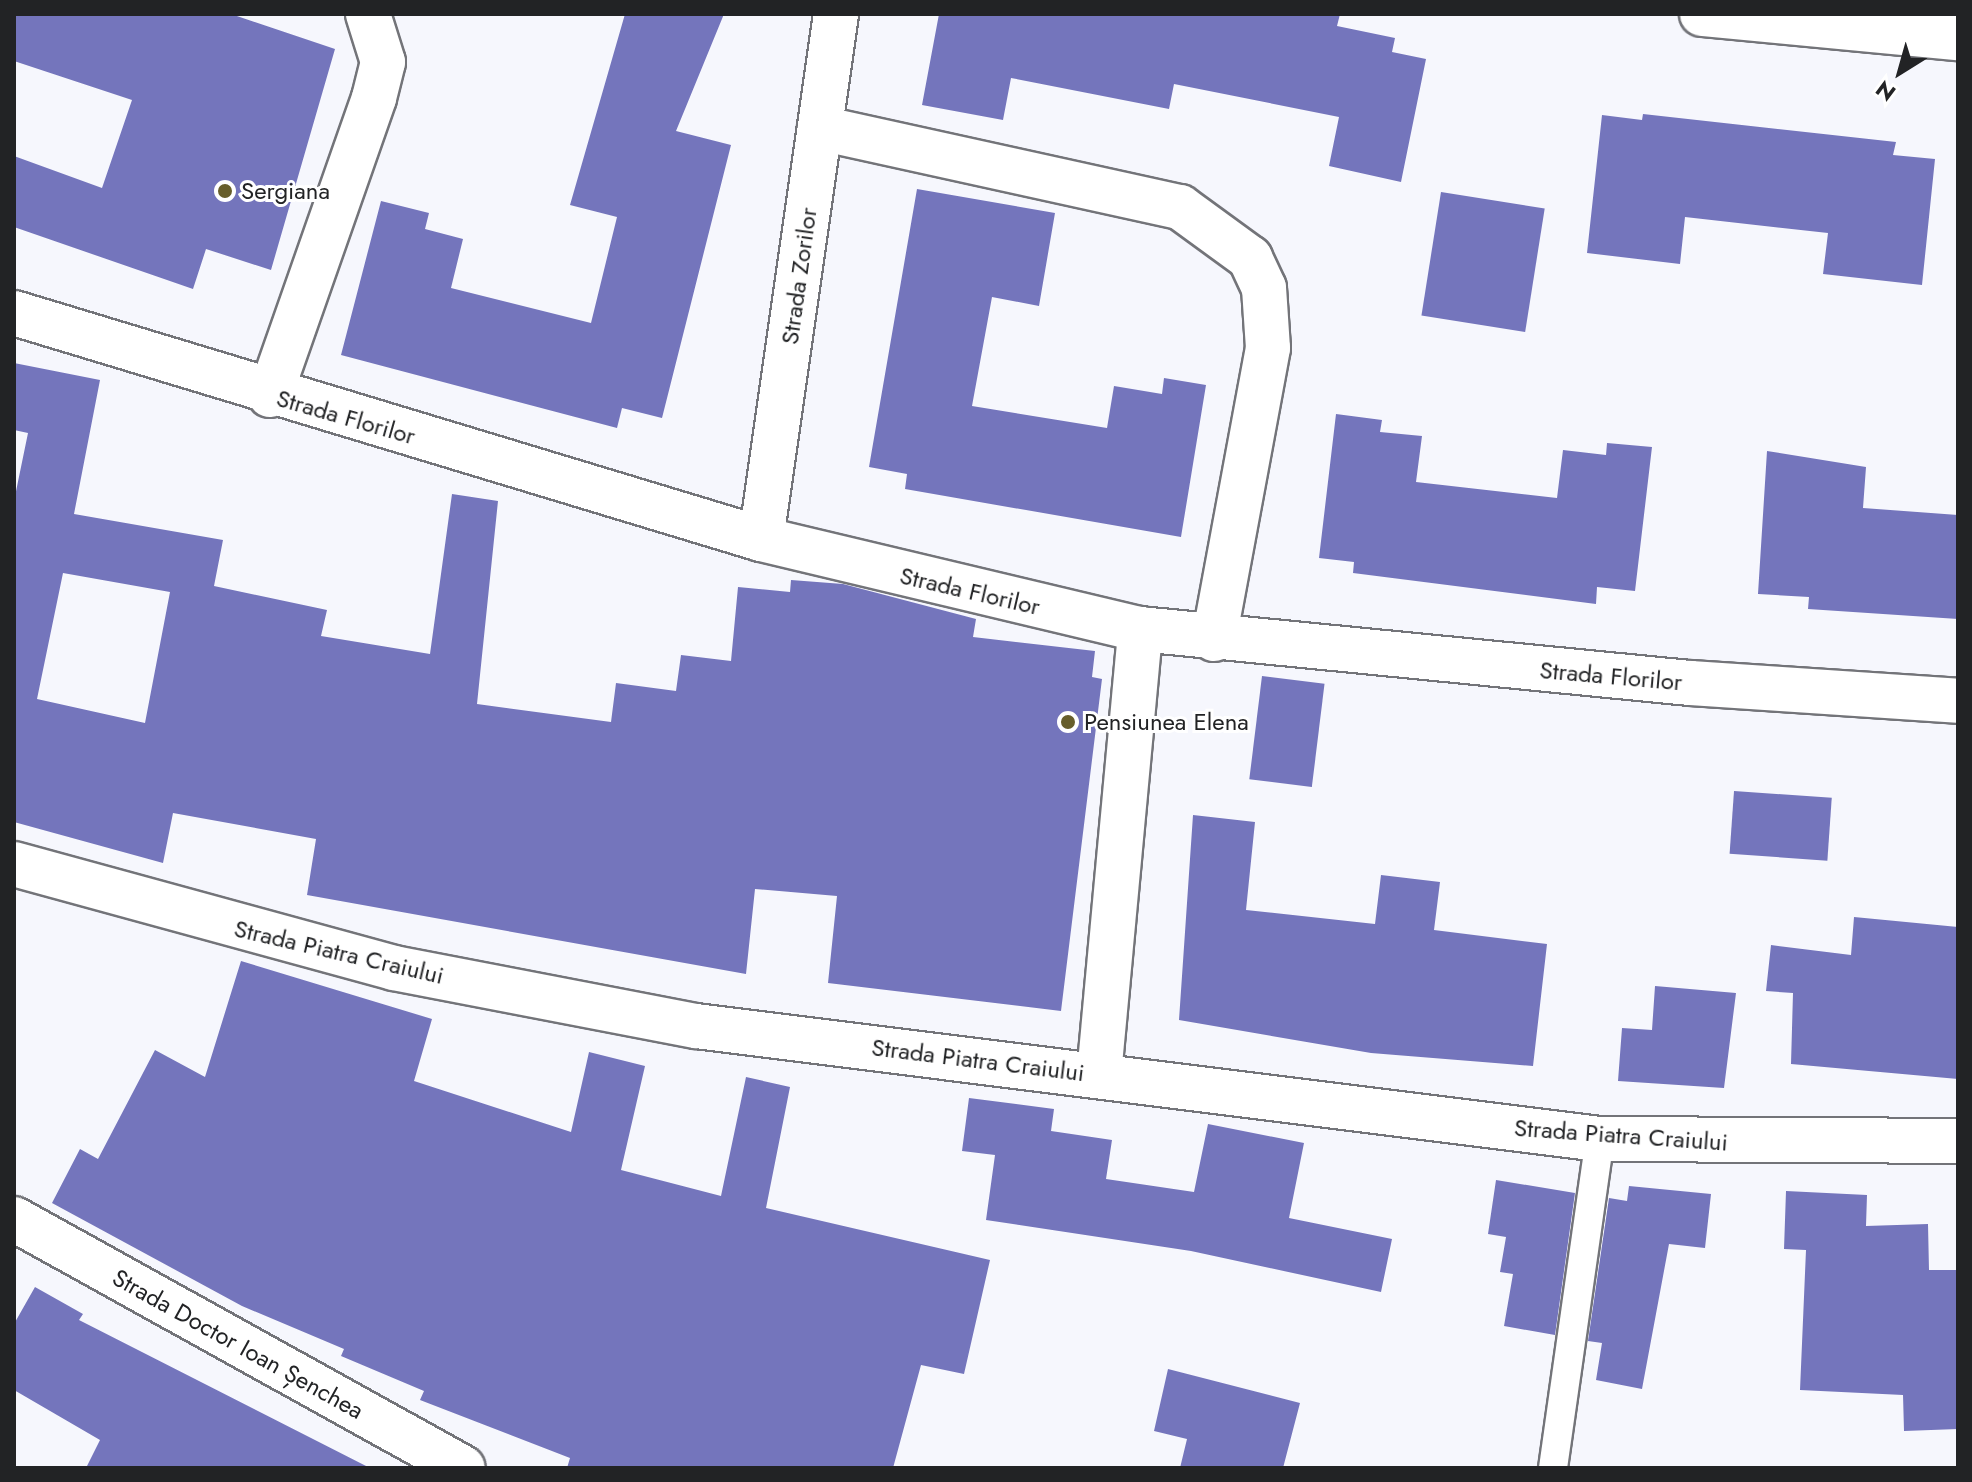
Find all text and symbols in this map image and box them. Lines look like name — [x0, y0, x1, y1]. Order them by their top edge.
north arrow — [1860, 32, 1940, 112]
text: N — [1869, 73, 1902, 109]
place label: Sergiana — [241, 177, 330, 205]
marker: Sergiana — [216, 182, 234, 200]
street label: Strada Zorilor — [775, 206, 823, 346]
street label: Strada Florilor — [273, 383, 419, 451]
street label: Strada Florilor — [897, 561, 1043, 621]
street label: Strada Florilor — [1538, 655, 1684, 697]
place label: Pensiunea Elena — [1084, 708, 1249, 736]
marker: Pensiunea Elena — [1059, 713, 1077, 731]
street label: Strada Piatra Craiului — [231, 914, 447, 990]
street label: Strada Piatra Craiului — [870, 1033, 1086, 1087]
street label: Strada Piatra Craiului — [1513, 1113, 1729, 1157]
street label: Strada Doctor Ioan Șenchea — [107, 1263, 369, 1425]

